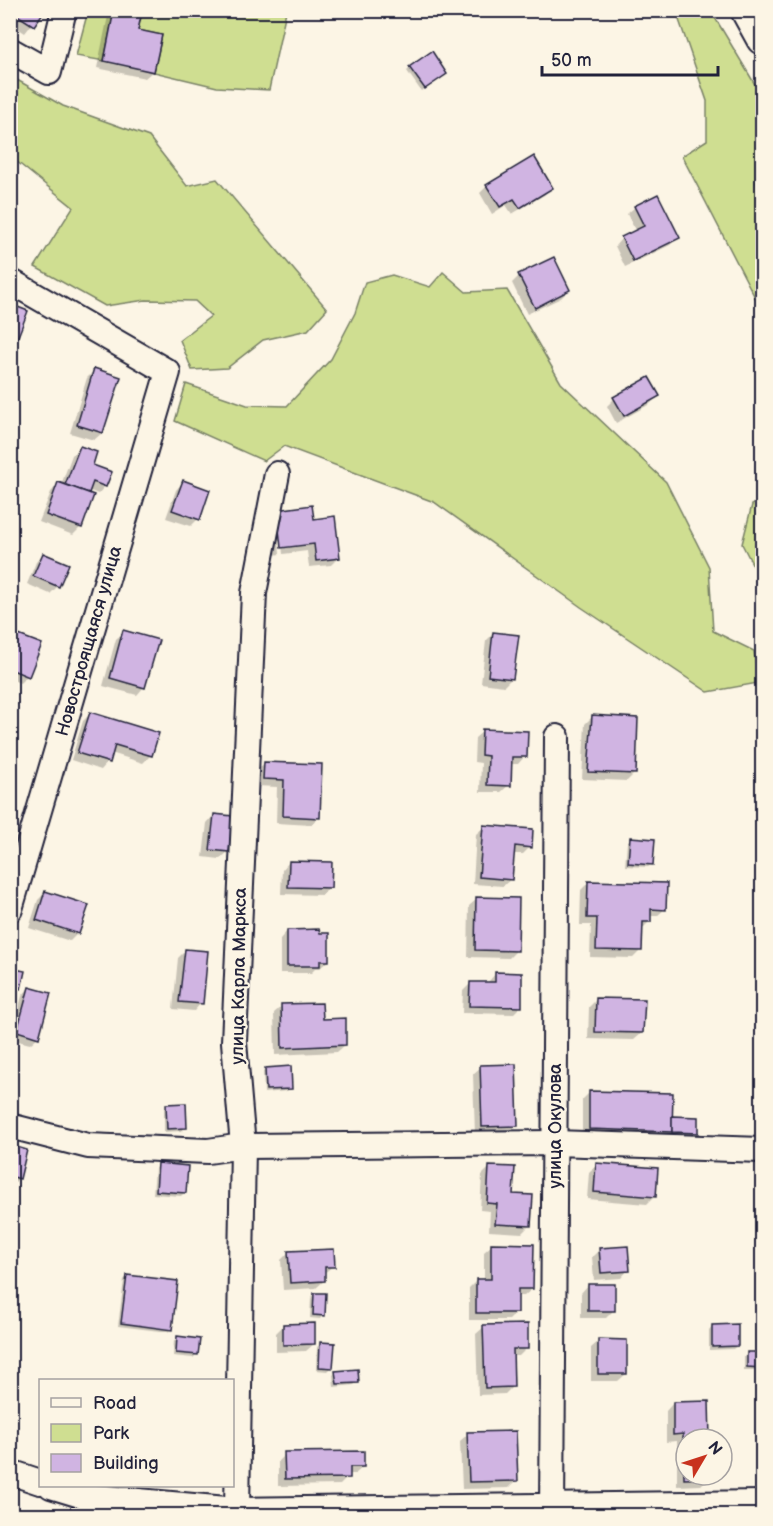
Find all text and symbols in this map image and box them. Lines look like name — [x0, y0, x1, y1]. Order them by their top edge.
scale bar — [542, 39, 718, 77]
text: 50 m — [551, 50, 592, 71]
street label: Новостроящаяся улица — [52, 543, 126, 739]
street label: улица Карла Маркса — [227, 887, 251, 1065]
street label: улица Окулова — [545, 1063, 566, 1189]
legend — [39, 1379, 234, 1487]
text: Road — [93, 1393, 137, 1414]
text: Park — [93, 1423, 129, 1444]
north arrow — [674, 1427, 734, 1487]
text: N — [703, 1438, 726, 1459]
text: Building — [93, 1453, 159, 1474]

